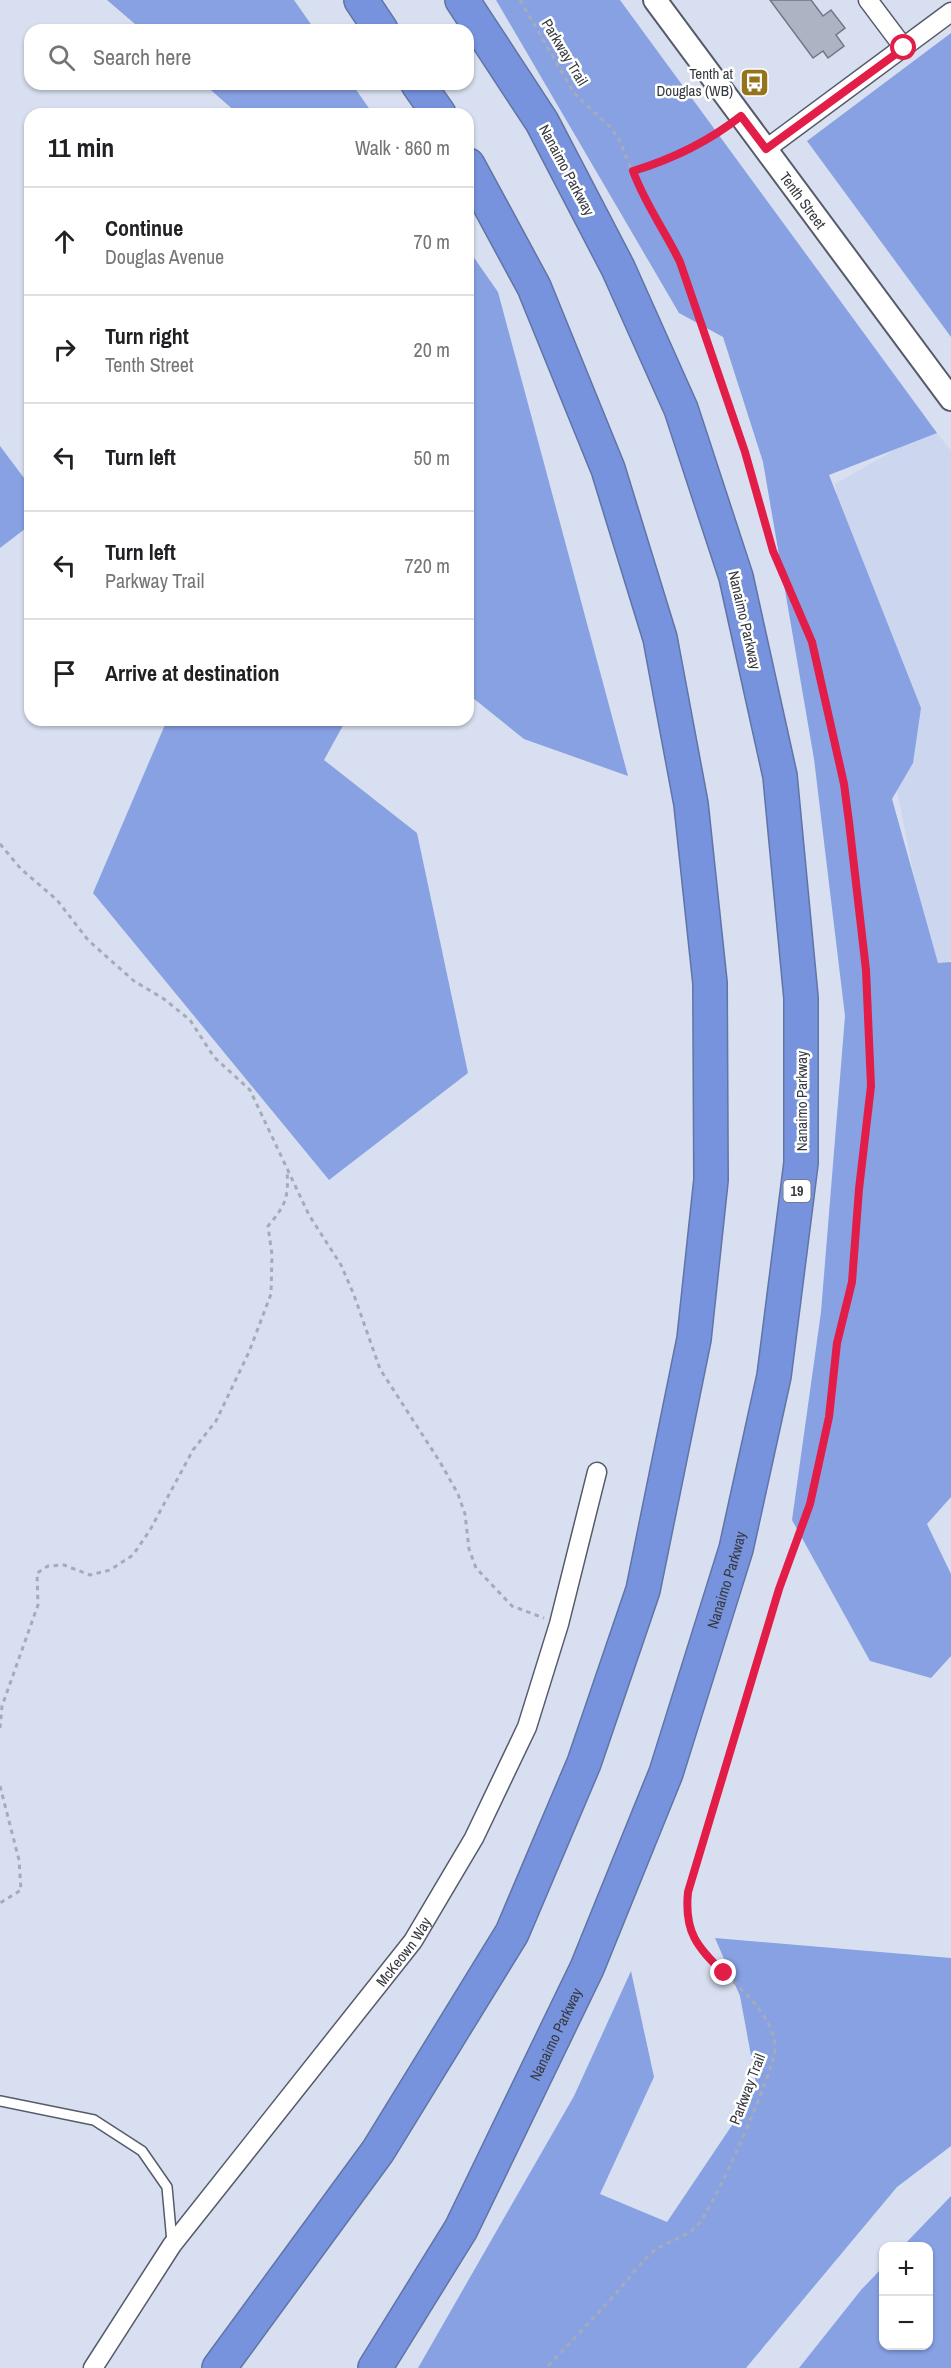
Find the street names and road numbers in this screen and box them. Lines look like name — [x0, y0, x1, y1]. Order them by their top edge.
street label: Parkway Trail — [537, 15, 593, 89]
street label: Nanaimo Parkway — [534, 121, 600, 220]
street label: Tenth Street — [775, 167, 832, 233]
street label: Nanaimo Parkway — [723, 569, 767, 672]
street label: Nanaimo Parkway — [791, 1050, 812, 1151]
road number: 19 — [784, 1180, 810, 1202]
street label: Nanaimo Parkway — [701, 1528, 750, 1631]
street label: McKeown Way — [371, 1912, 436, 1991]
street label: Nanaimo Parkway — [524, 1983, 587, 2084]
street label: Parkway Trail — [724, 2050, 770, 2128]

